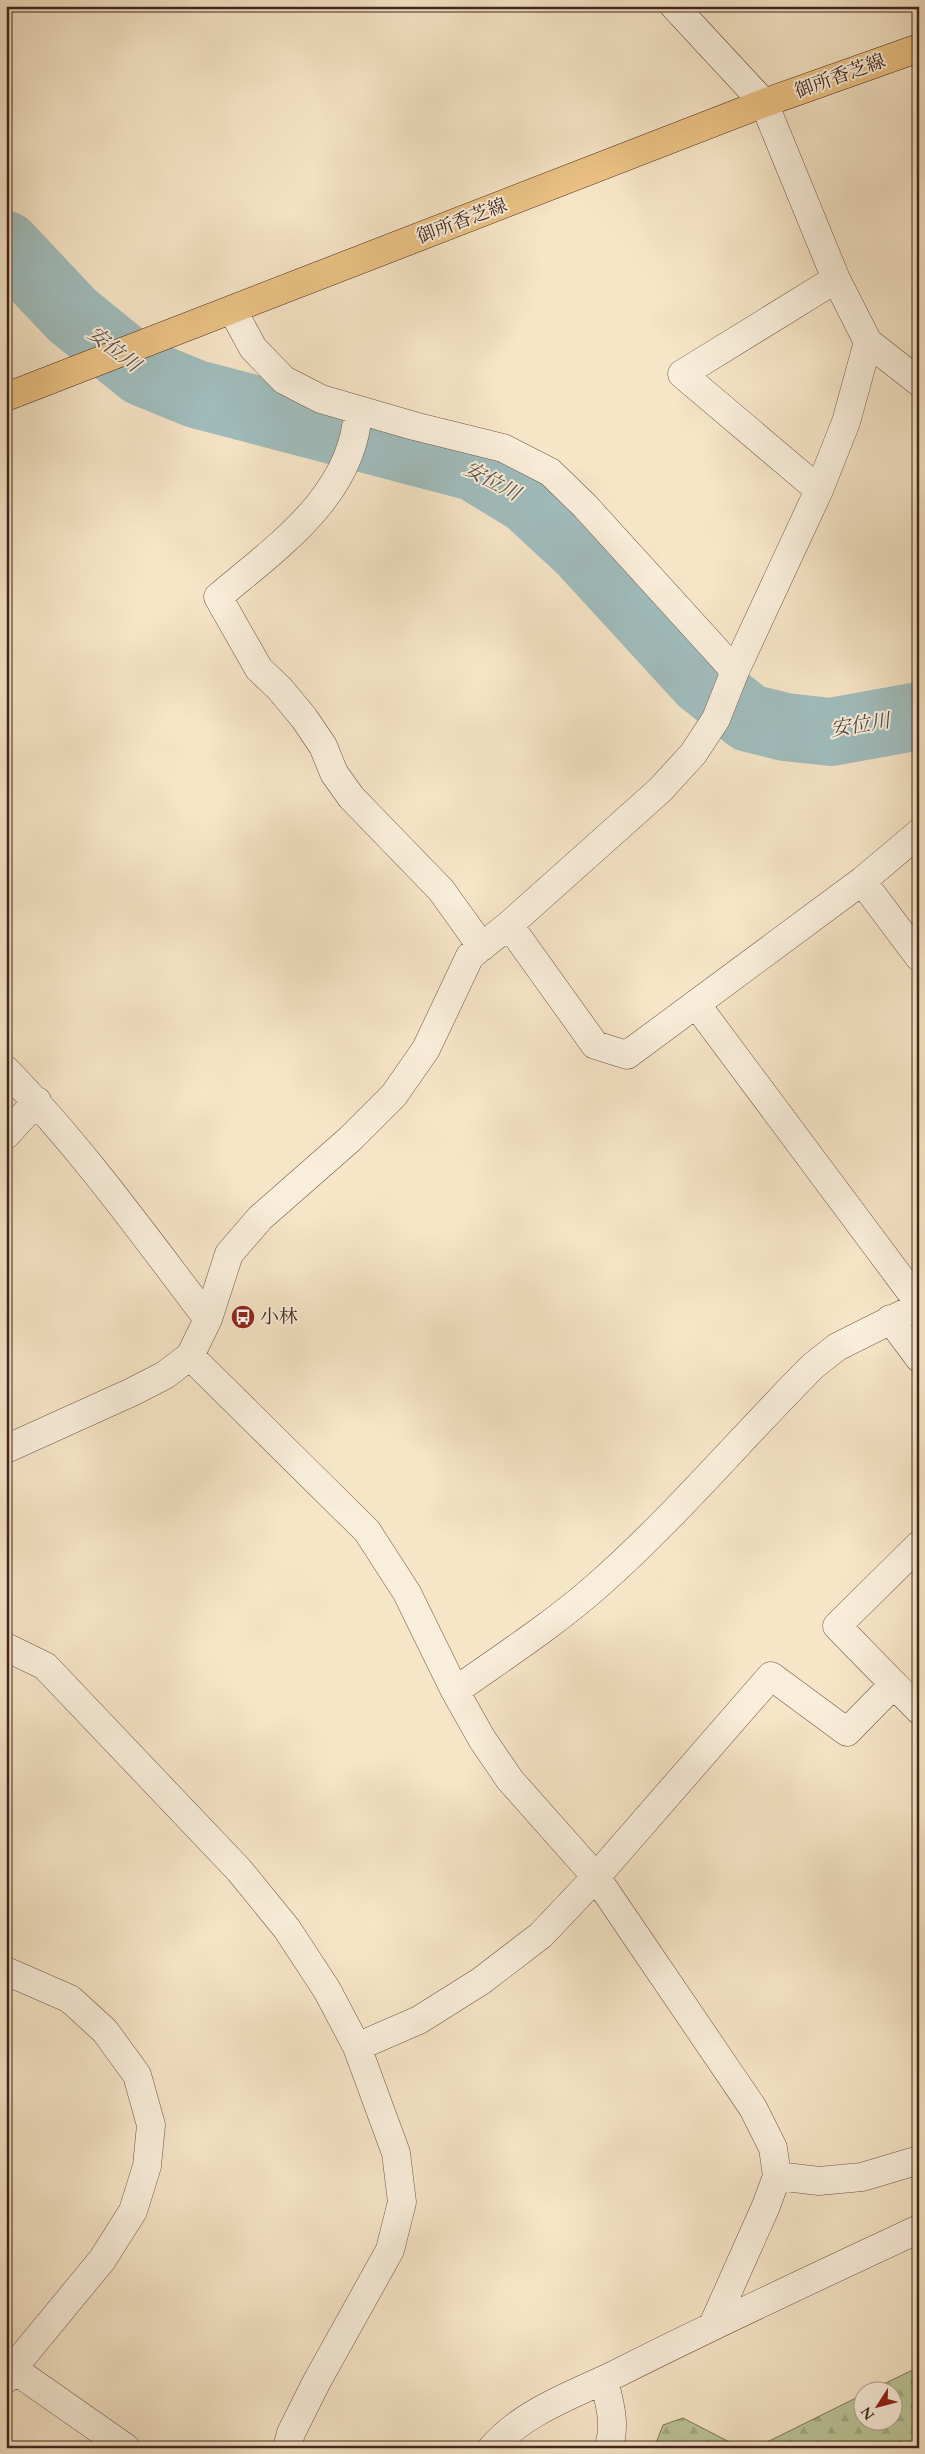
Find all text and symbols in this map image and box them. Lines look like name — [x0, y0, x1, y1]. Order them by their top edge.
street label: 御所香芝線 — [791, 48, 889, 104]
street label: 御所香芝線 — [413, 192, 511, 250]
water label: 安位川 — [82, 320, 148, 379]
water label: 安位川 — [459, 455, 527, 508]
water label: 安位川 — [828, 707, 894, 743]
bus stop icon: 小林 — [230, 1304, 256, 1330]
place label: 小林 — [260, 1304, 298, 1330]
north arrow — [852, 2382, 902, 2432]
text: N — [857, 2403, 879, 2424]

